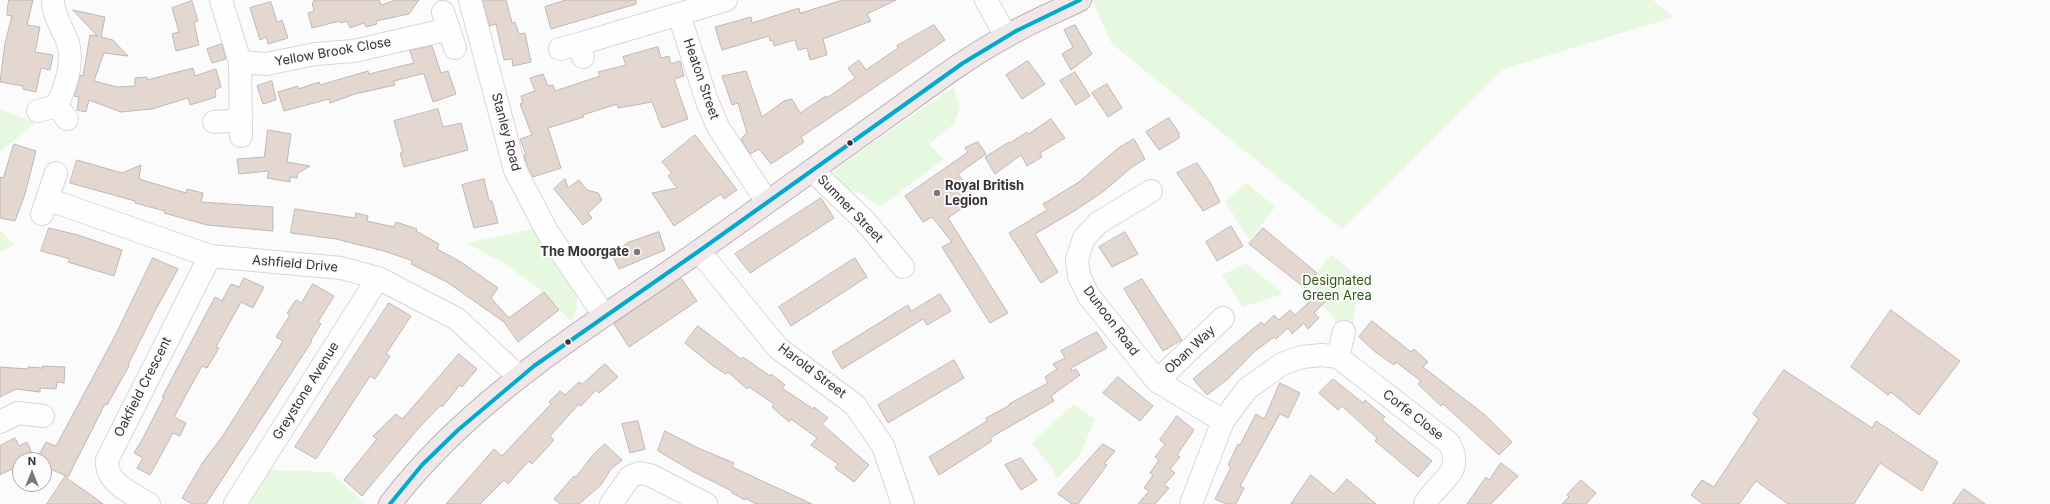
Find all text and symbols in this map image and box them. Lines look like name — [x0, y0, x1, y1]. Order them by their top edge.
street label: Yellow Brook Close — [274, 34, 392, 70]
street label: Heaton Street — [680, 36, 722, 122]
street label: Stanley Road — [488, 91, 524, 173]
unlabelled marker — [845, 138, 855, 148]
street label: Sumner Street — [814, 172, 886, 246]
place label: Royal British Legion — [945, 178, 1024, 209]
marker: Royal British Legion — [932, 188, 942, 198]
place label: The Moorgate — [540, 244, 629, 260]
marker: The Moorgate — [632, 247, 642, 257]
street label: Ashfield Drive — [251, 252, 339, 276]
park label: Designated Green Area — [1302, 273, 1372, 304]
street label: Dunoon Road — [1080, 283, 1142, 359]
street label: Oban Way — [1162, 323, 1218, 377]
street label: Oakfield Crescent — [111, 334, 175, 440]
unlabelled marker — [563, 337, 573, 347]
street label: Greystone Avenue — [270, 339, 342, 443]
street label: Harold Street — [775, 340, 849, 402]
street label: Corfe Close — [1379, 386, 1447, 444]
north arrow — [12, 452, 52, 492]
text: N — [28, 454, 36, 468]

